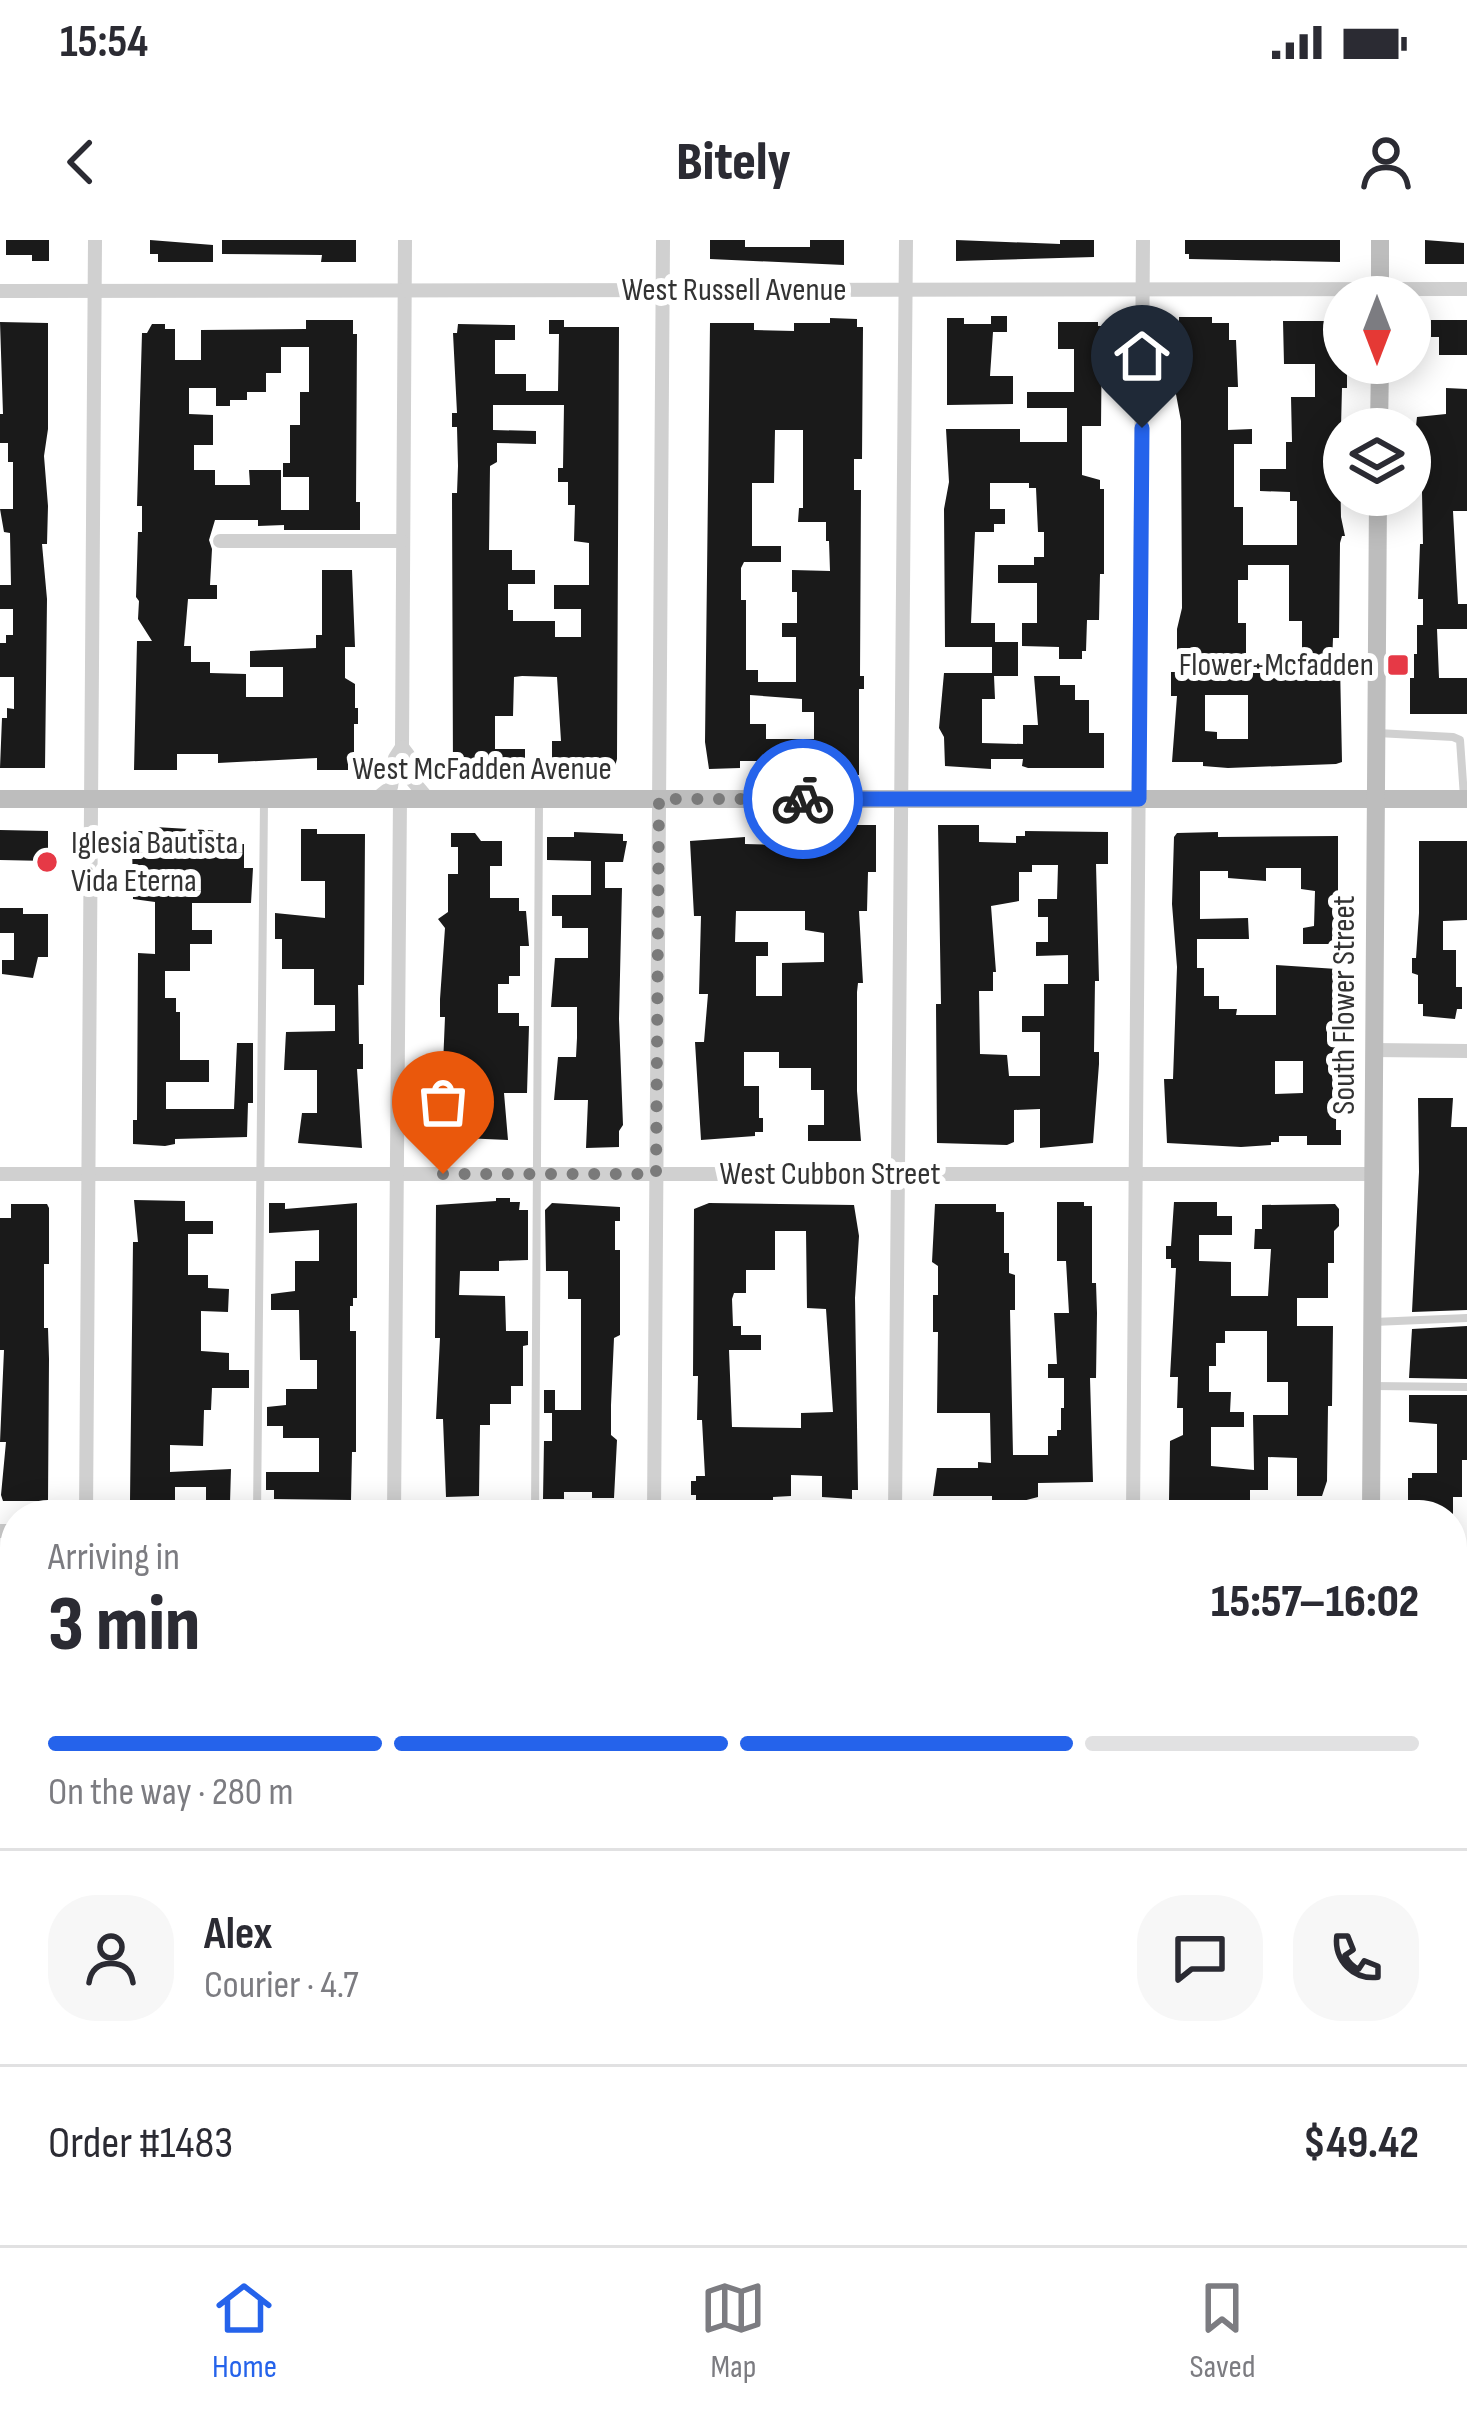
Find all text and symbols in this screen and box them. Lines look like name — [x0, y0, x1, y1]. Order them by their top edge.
text: 15:54 — [60, 15, 148, 70]
icon: back — [48, 129, 114, 195]
icon: person — [1353, 129, 1419, 195]
text: Bitely — [676, 130, 791, 195]
street label: West Russell Avenue — [621, 270, 847, 310]
north arrow — [1323, 276, 1431, 384]
map controls — [1323, 276, 1431, 516]
pin — [1091, 305, 1193, 428]
icon: home — [1109, 323, 1175, 389]
button: layers — [1323, 408, 1431, 516]
place label: Flower-Mcfadden — [1179, 645, 1374, 685]
marker: Flower-Mcfadden — [1385, 652, 1411, 678]
courier — [743, 739, 863, 859]
street label: West McFadden Avenue — [352, 749, 612, 789]
icon: bike — [770, 766, 836, 832]
place label: Iglesia Bautista Vida Eterna — [71, 823, 238, 901]
marker: Iglesia Bautista Vida Eterna — [34, 849, 60, 875]
street label: South Flower Street — [1324, 895, 1364, 1115]
pin — [392, 1051, 494, 1174]
icon: bag — [410, 1069, 476, 1135]
street label: West Cubbon Street — [719, 1154, 941, 1194]
text: Arriving in — [48, 1534, 180, 1581]
text: 15:57–16:02 — [1211, 1575, 1419, 1630]
text: 3 min — [48, 1579, 200, 1672]
text: On the way · 280 m — [48, 1769, 293, 1816]
button: person — [48, 1895, 174, 2021]
button: chat — [1137, 1895, 1263, 2021]
button: phone — [1293, 1895, 1419, 2021]
text: Alex — [204, 1907, 272, 1962]
text: Courier · 4.7 — [204, 1962, 359, 2009]
text: Order #1483 — [48, 2116, 233, 2171]
text: $49.42 — [1303, 2116, 1419, 2171]
tab: Home — [211, 2275, 277, 2387]
tab: Map — [700, 2275, 766, 2387]
tab: Saved — [1189, 2275, 1256, 2387]

